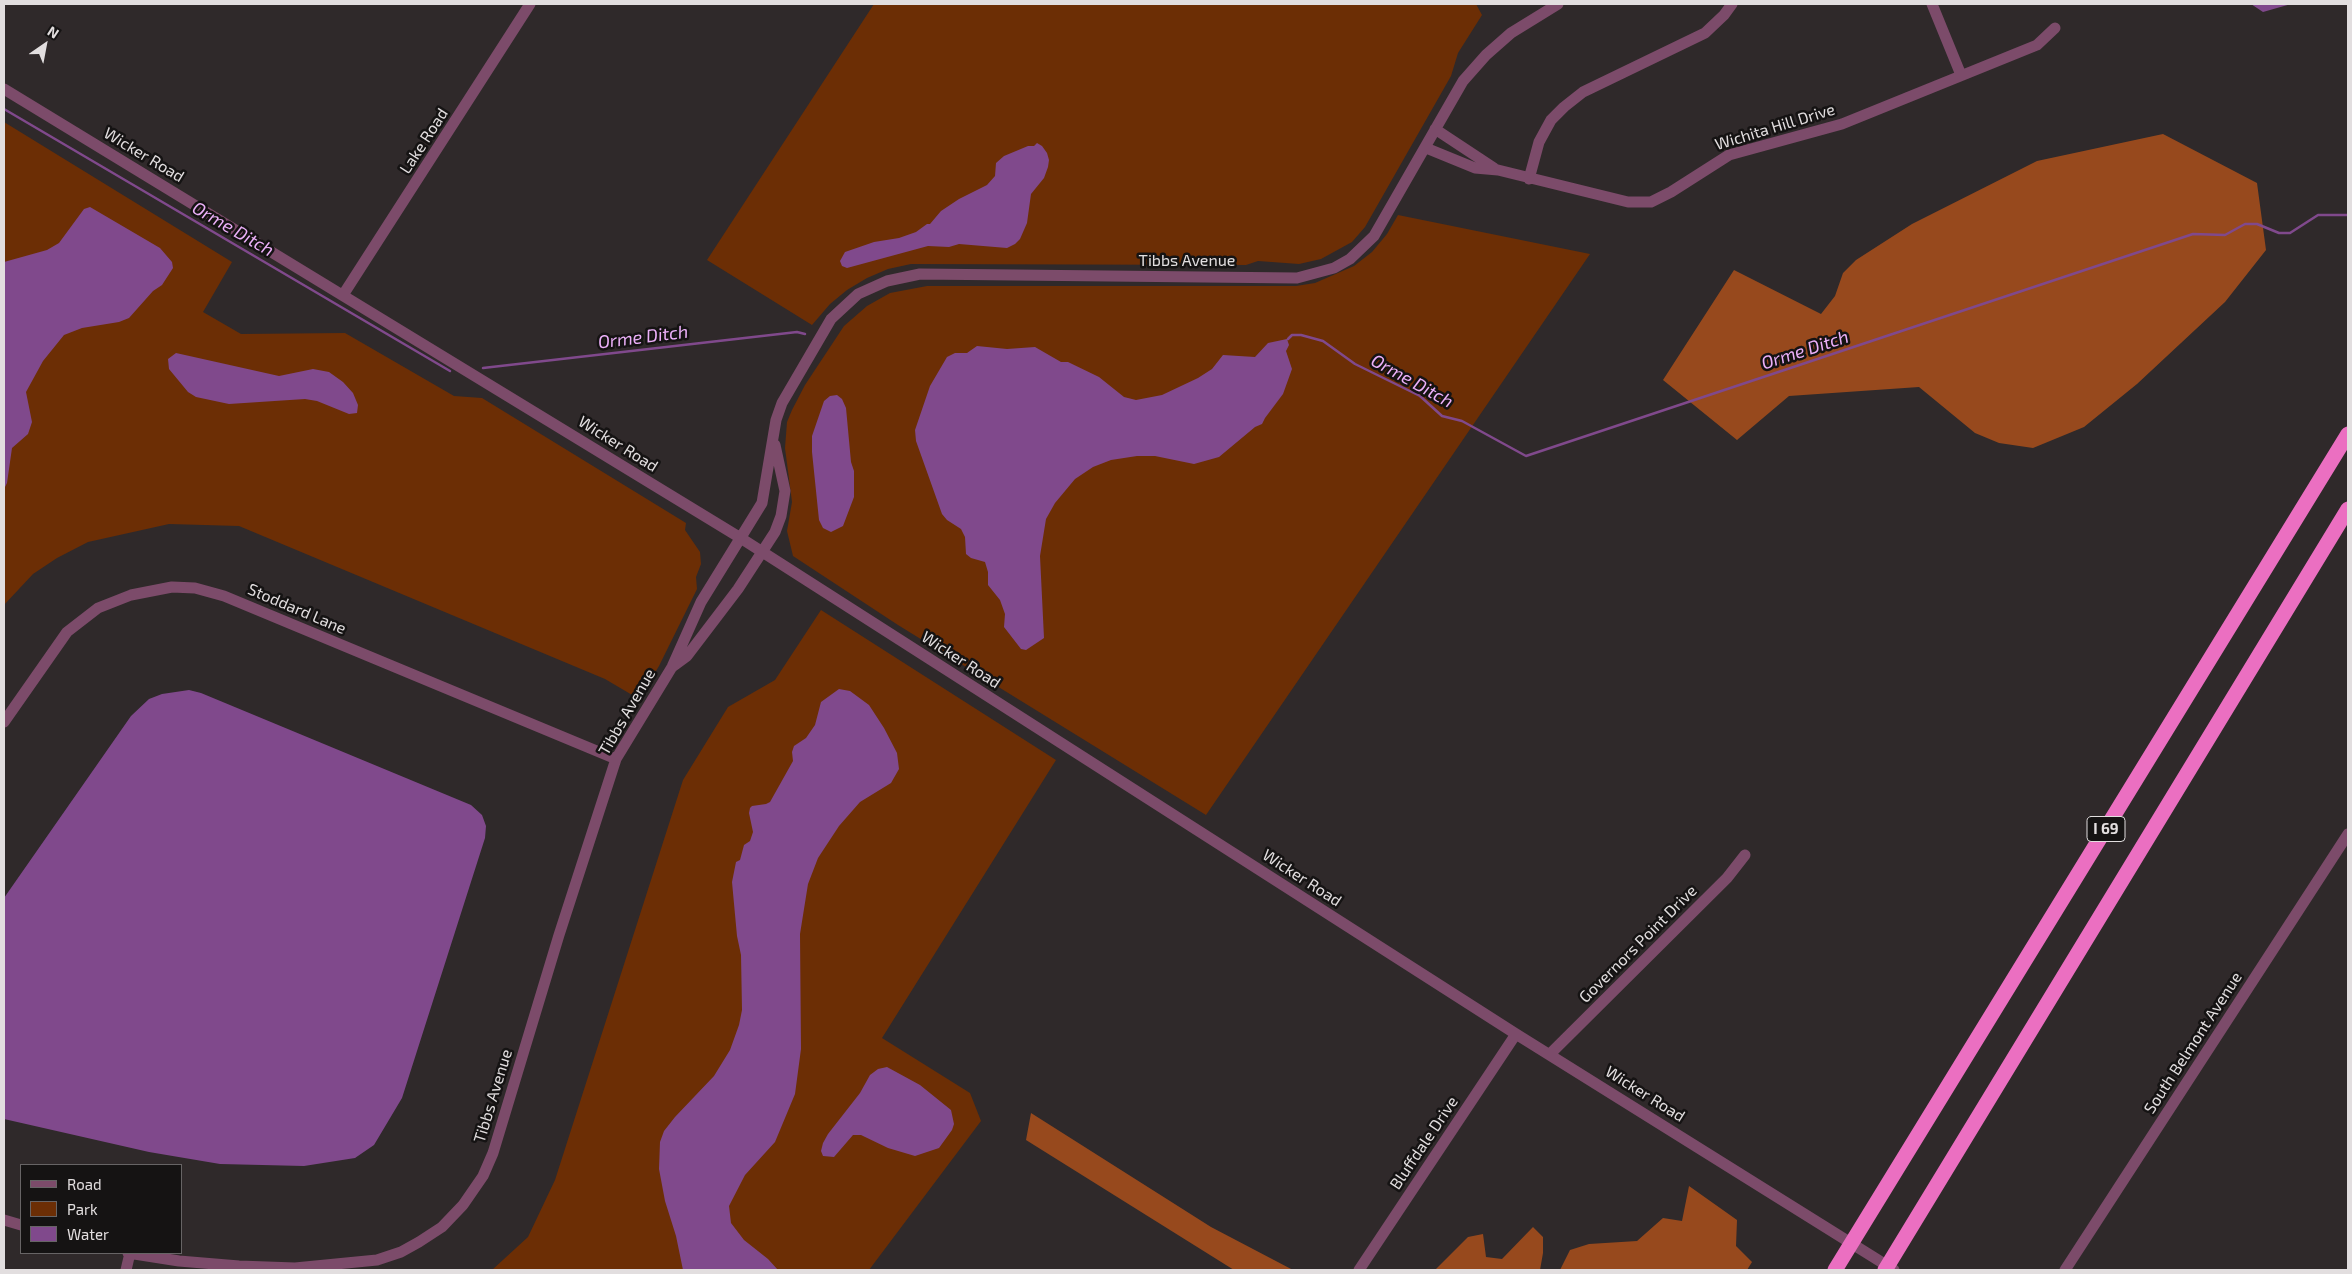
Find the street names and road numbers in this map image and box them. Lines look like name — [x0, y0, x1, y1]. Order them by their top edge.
street label: Wichita Hill Drive — [1713, 100, 1837, 154]
street label: Lake Road — [396, 105, 452, 177]
street label: Wicker Road — [100, 124, 188, 186]
street label: Tibbs Avenue — [1139, 251, 1235, 271]
street label: Wicker Road — [575, 412, 661, 476]
street label: Stoddard Lane — [245, 580, 349, 638]
street label: Wicker Road — [918, 627, 1004, 693]
street label: Tibbs Avenue — [594, 665, 660, 759]
road number: I 69 — [2087, 816, 2125, 842]
street label: Wicker Road — [1259, 845, 1345, 911]
street label: Governors Point Drive — [1575, 881, 1701, 1007]
street label: South Belmont Avenue — [2140, 969, 2246, 1117]
street label: Tibbs Avenue — [470, 1047, 516, 1145]
street label: Wicker Road — [1602, 1062, 1688, 1126]
street label: Bluffdale Drive — [1386, 1093, 1462, 1193]

